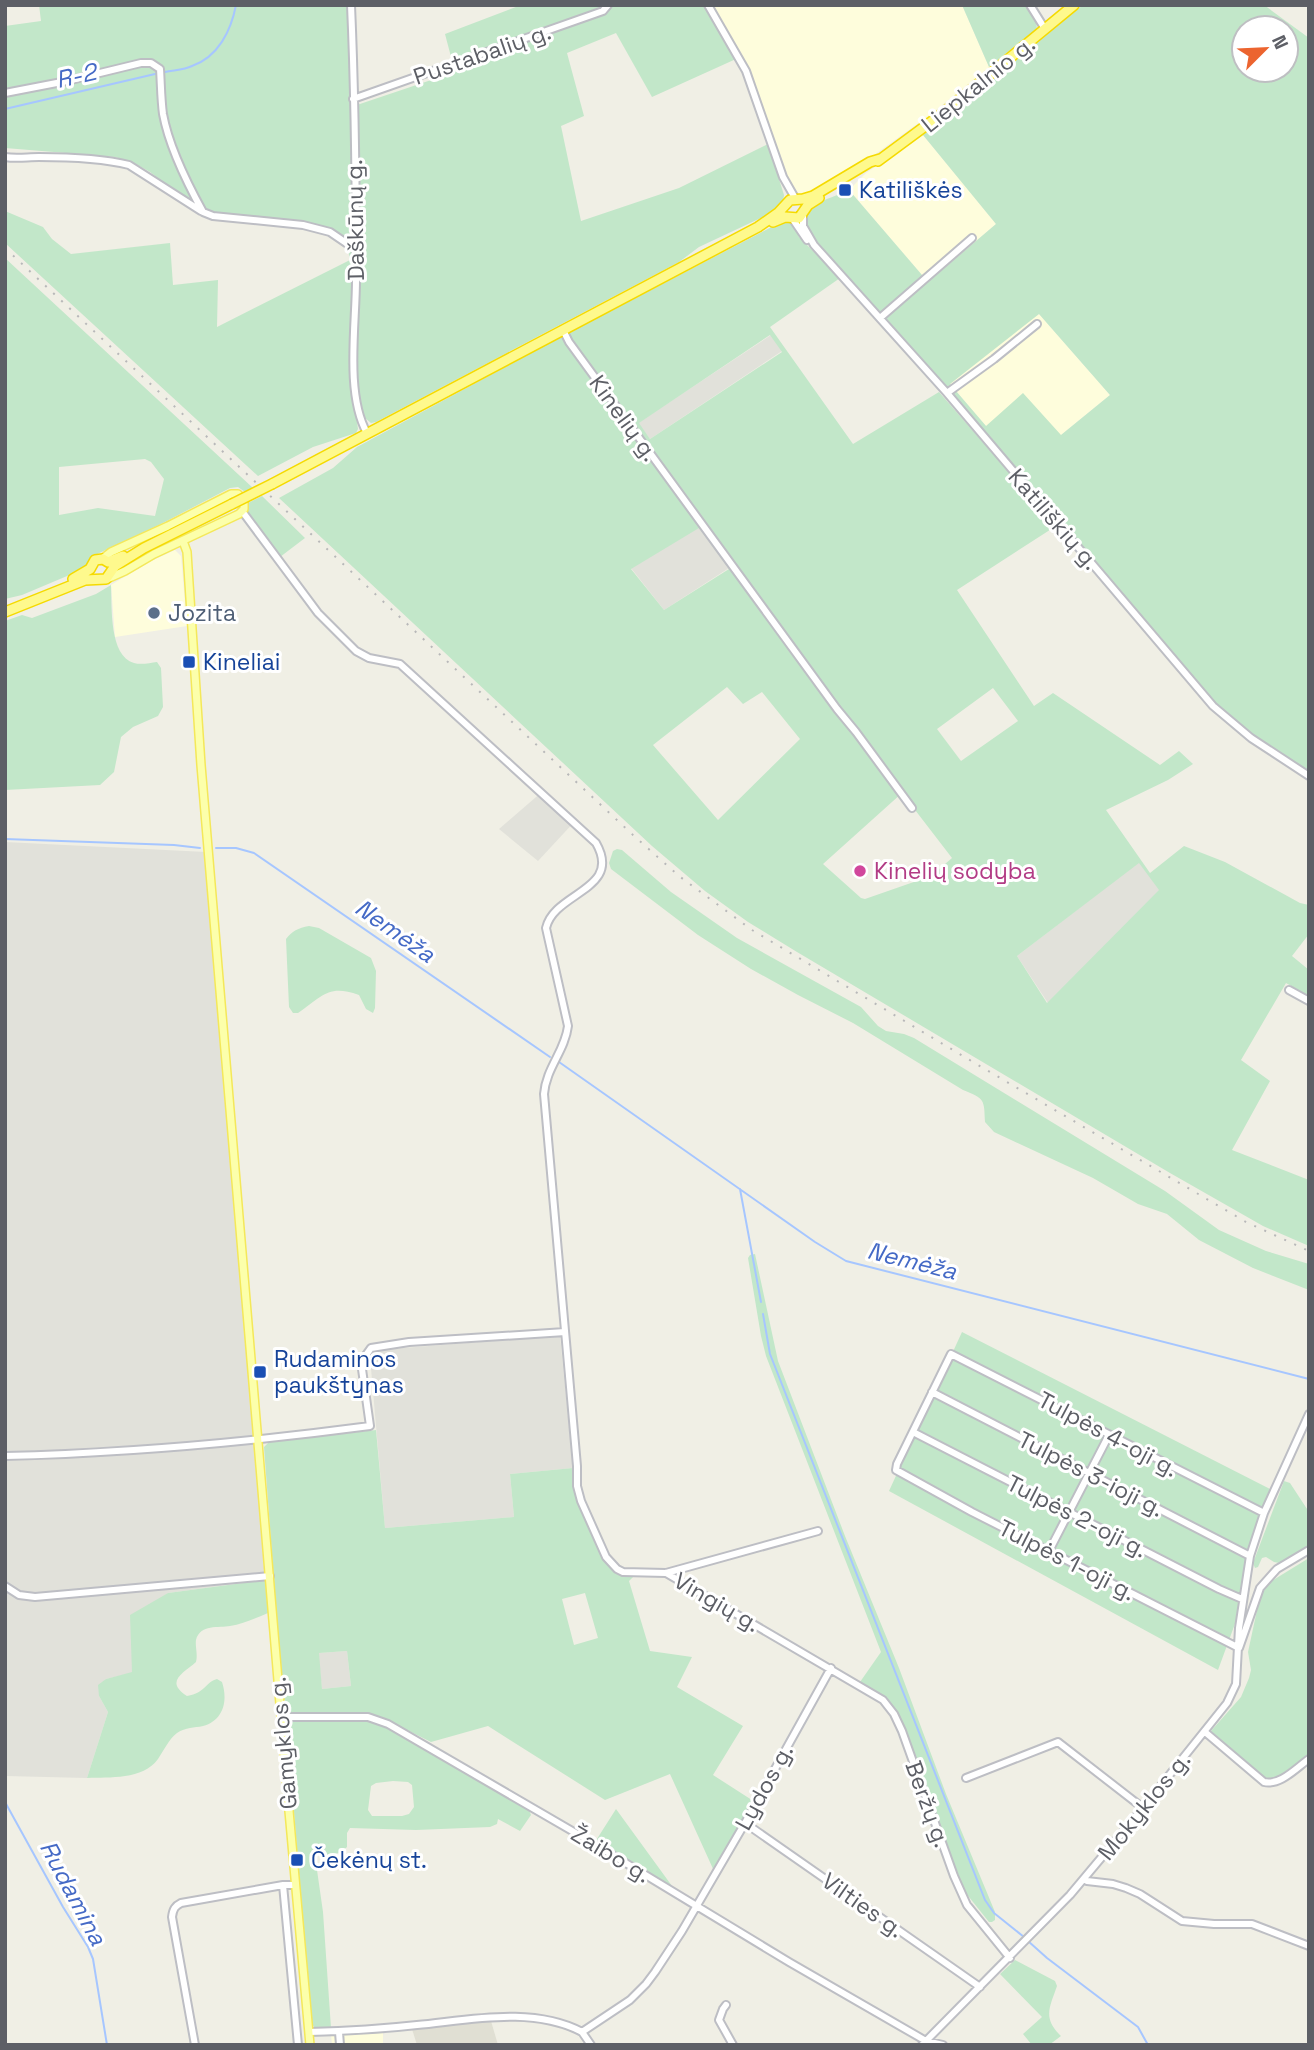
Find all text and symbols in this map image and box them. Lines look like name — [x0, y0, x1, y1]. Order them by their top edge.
north arrow — [1230, 14, 1300, 84]
street label: Pustabalių g. — [409, 16, 555, 92]
street label: Liepkalnio g. — [915, 29, 1041, 139]
text: N — [1266, 31, 1294, 53]
water label: R-2 — [53, 55, 102, 95]
street label: Daškūnų g. — [339, 159, 371, 281]
place label: Katiliškės — [859, 175, 963, 205]
marker: Katiliškės — [837, 182, 853, 198]
street label: Kinelių g. — [583, 369, 665, 467]
street label: Katiliškių g. — [1002, 462, 1106, 576]
place label: Jozita — [168, 598, 236, 628]
marker: Jozita — [146, 605, 162, 621]
place label: Kineliai — [203, 647, 281, 677]
marker: Kineliai — [181, 654, 197, 670]
place label: Kinelių sodyba — [874, 856, 1036, 886]
marker: Kinelių sodyba — [852, 863, 868, 879]
water label: Nemėža — [349, 892, 442, 969]
water label: Nemėža — [864, 1234, 960, 1287]
place label: Rudaminos paukštynas — [274, 1344, 404, 1400]
marker: Rudaminos paukštynas — [252, 1364, 268, 1380]
street label: Tulpės 4-oji g. — [1033, 1384, 1183, 1484]
street label: Tulpės 3-ioji g. — [1013, 1424, 1169, 1524]
street label: Tulpės 2-oji g. — [1002, 1468, 1152, 1564]
street label: Tulpės 1-oji g. — [993, 1513, 1141, 1607]
street label: Vingių g. — [668, 1565, 766, 1639]
street label: Gamyklos g. — [262, 1675, 304, 1811]
street label: Lydos g. — [728, 1739, 800, 1835]
street label: Mokyklos g. — [1091, 1745, 1197, 1867]
street label: Beržų g. — [899, 1757, 957, 1851]
street label: Žaibo g. — [566, 1819, 656, 1889]
water label: Rudamina — [33, 1835, 114, 1951]
place label: Čekėnų st. — [311, 1845, 427, 1875]
marker: Čekėnų st. — [289, 1852, 305, 1868]
street label: Vilties g. — [816, 1866, 910, 1944]

